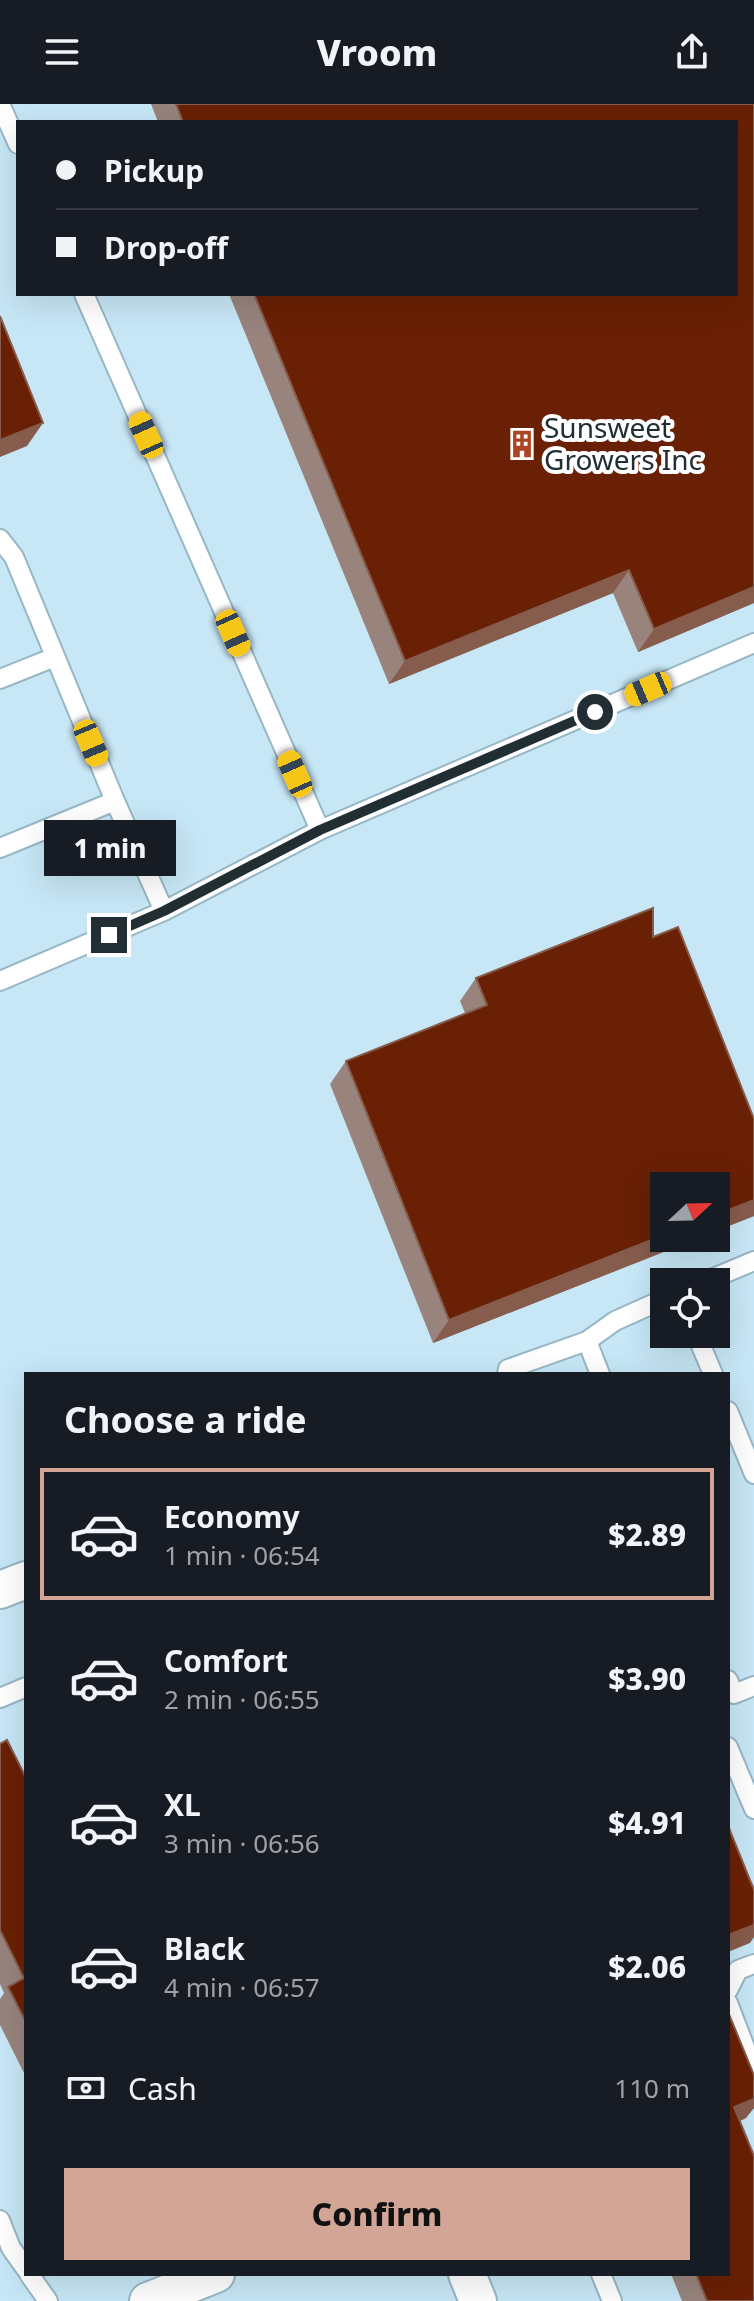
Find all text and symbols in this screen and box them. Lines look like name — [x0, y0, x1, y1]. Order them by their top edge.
text: Vroom — [317, 28, 437, 77]
icon: menu — [40, 30, 84, 74]
icon: share — [670, 30, 714, 74]
text: Pickup — [104, 150, 204, 191]
text: Drop-off — [104, 227, 228, 268]
car — [125, 408, 167, 462]
place label: Sunsweet Growers Inc — [544, 408, 702, 478]
building icon: Sunsweet Growers Inc — [507, 429, 537, 459]
car — [212, 606, 254, 660]
car — [621, 669, 675, 709]
route start — [577, 694, 613, 730]
car — [71, 716, 111, 770]
car — [274, 747, 316, 801]
callout: 1 min — [43, 819, 175, 875]
text: 1 min — [74, 830, 146, 866]
route end — [91, 917, 127, 953]
north arrow — [650, 1172, 730, 1252]
map controls — [650, 1172, 730, 1348]
button: locate — [650, 1268, 730, 1348]
text: Choose a ride — [64, 1395, 306, 1444]
text: Economy — [164, 1496, 300, 1537]
icon: car — [68, 1498, 140, 1570]
text: $2.89 — [608, 1514, 686, 1555]
text: 1 min · 06:54 — [164, 1537, 320, 1573]
text: Comfort — [164, 1640, 288, 1681]
icon: car — [68, 1642, 140, 1714]
text: $3.90 — [608, 1658, 686, 1699]
text: 2 min · 06:55 — [164, 1681, 320, 1717]
text: XL — [164, 1784, 201, 1825]
icon: car — [68, 1786, 140, 1858]
text: $4.91 — [608, 1802, 686, 1843]
text: 3 min · 06:56 — [164, 1825, 320, 1861]
text: Black — [164, 1928, 245, 1969]
icon: car — [68, 1930, 140, 2002]
text: $2.06 — [608, 1946, 686, 1987]
text: 4 min · 06:57 — [164, 1969, 320, 2005]
icon: cash — [64, 2066, 108, 2110]
text: Cash — [128, 2068, 197, 2109]
text: 110 m — [614, 2070, 690, 2106]
button: Confirm — [64, 2168, 690, 2260]

